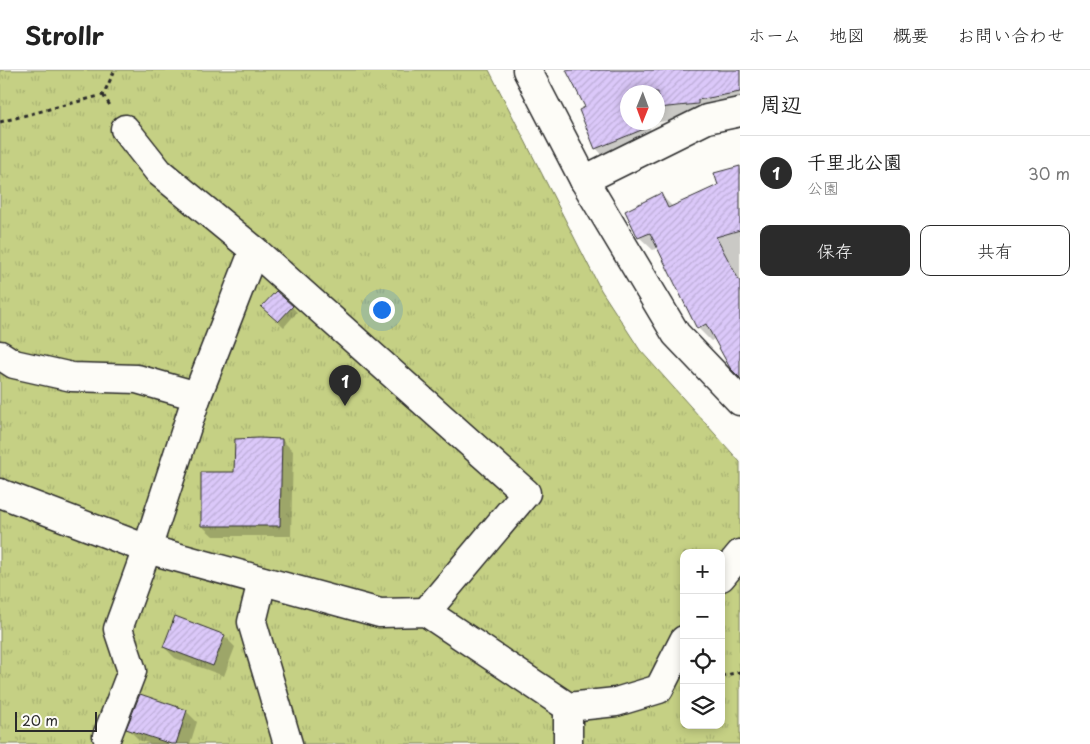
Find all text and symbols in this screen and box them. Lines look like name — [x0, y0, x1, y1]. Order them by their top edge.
text: Strollr — [25, 17, 104, 53]
text: ホーム — [748, 21, 801, 48]
text: 地図 — [829, 21, 865, 48]
text: 概要 — [893, 21, 929, 48]
text: お問い合わせ — [957, 21, 1065, 48]
north arrow — [620, 85, 665, 130]
text: 周辺 — [760, 87, 802, 119]
text: 千里北公園 — [807, 147, 902, 175]
text: 1 — [772, 161, 780, 185]
text: 30 m — [1028, 161, 1070, 185]
text: 公園 — [807, 175, 839, 199]
button: 保存 — [760, 225, 910, 276]
button: 共有 — [920, 225, 1070, 276]
your location — [369, 297, 395, 323]
pin: 1 — [329, 365, 361, 406]
map controls — [680, 549, 725, 729]
button: + — [680, 549, 725, 594]
button: − — [680, 594, 725, 639]
button: locate — [680, 639, 725, 684]
button: layers — [680, 684, 725, 729]
scale bar — [15, 709, 98, 732]
text: 20 m — [22, 710, 58, 731]

